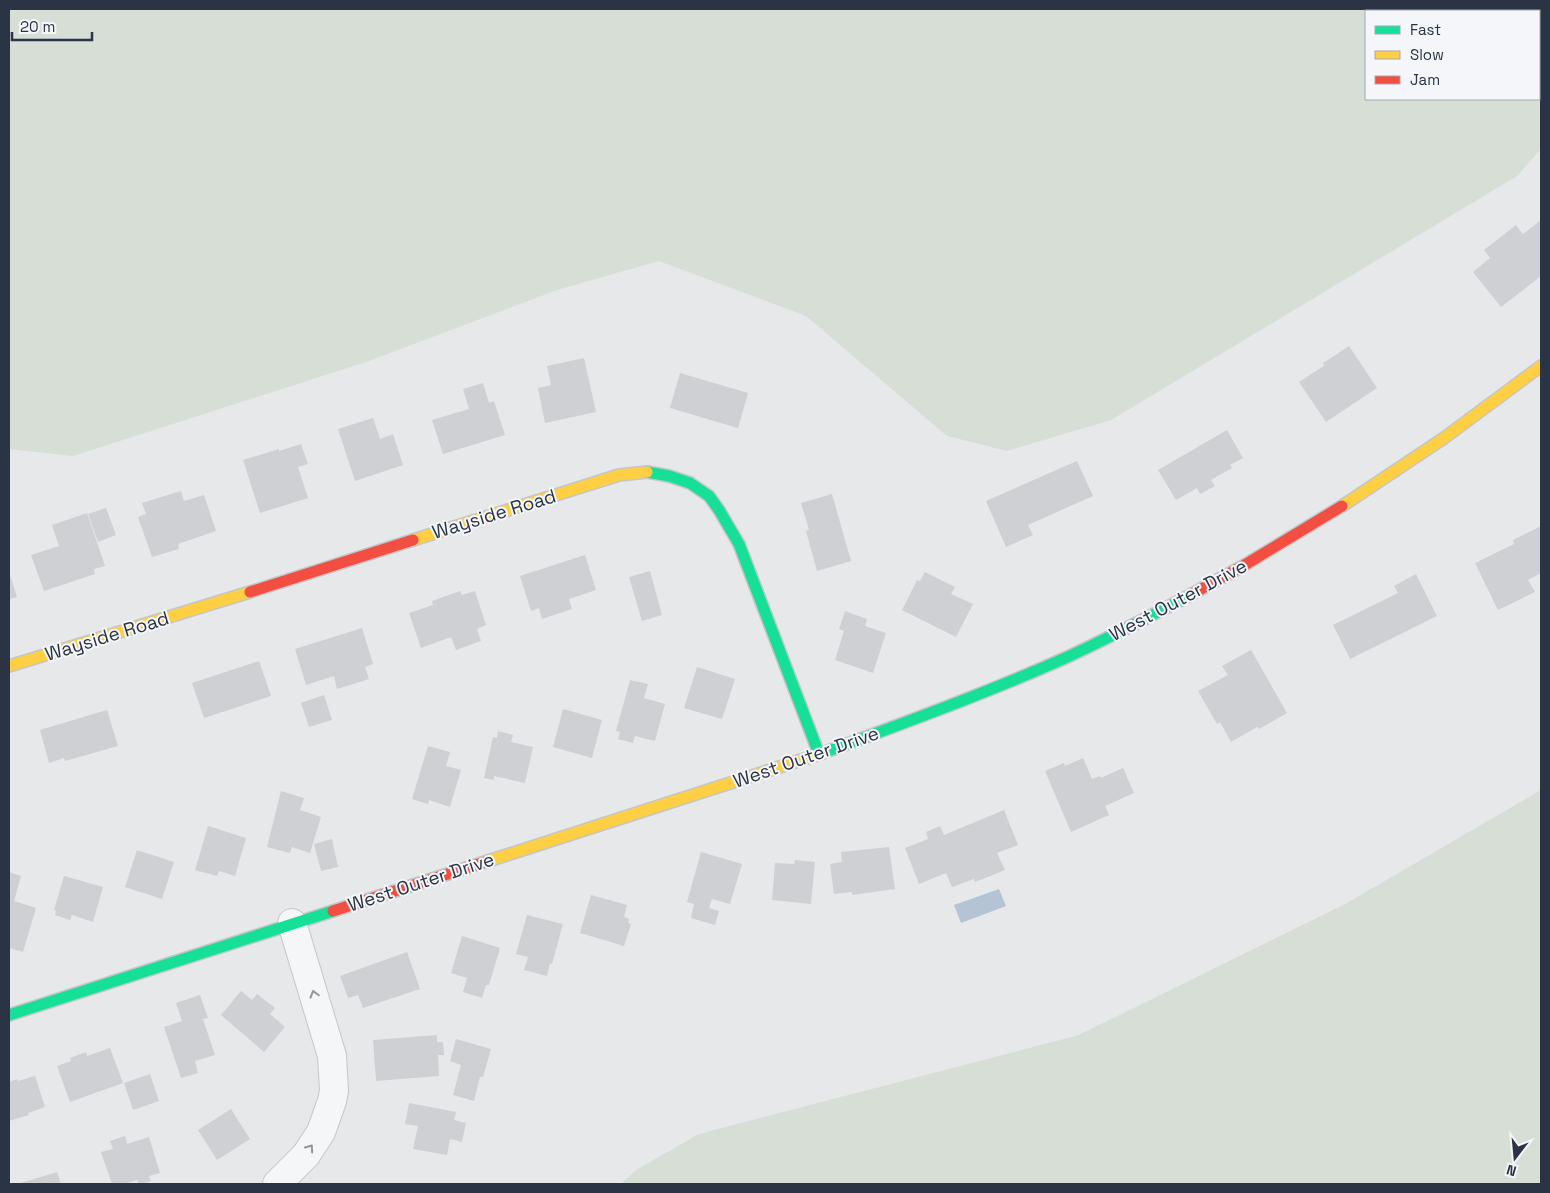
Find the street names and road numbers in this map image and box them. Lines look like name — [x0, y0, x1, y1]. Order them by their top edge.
street label: Wayside Road — [429, 483, 559, 545]
street label: West Outer Drive — [1105, 553, 1251, 647]
street label: Wayside Road — [42, 605, 172, 667]
street label: West Outer Drive — [730, 720, 882, 794]
street label: West Outer Drive — [345, 847, 497, 917]

